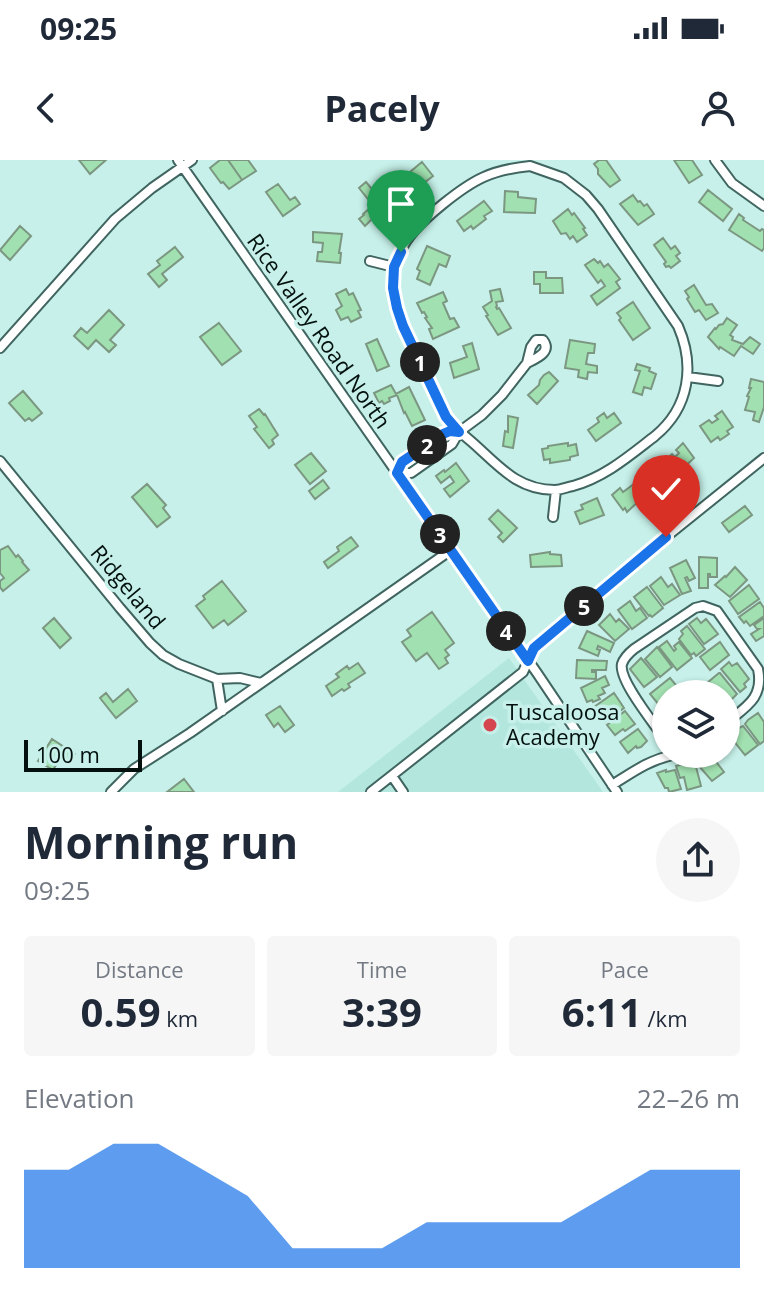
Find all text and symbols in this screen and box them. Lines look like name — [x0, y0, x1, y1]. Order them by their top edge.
text: 09:25 — [40, 8, 117, 49]
text: Pacely — [324, 84, 440, 133]
icon: back — [24, 86, 68, 130]
icon: person — [696, 86, 740, 130]
pin — [367, 170, 435, 252]
icon: arrive — [379, 182, 423, 226]
street label: Rice Valley Road North — [241, 227, 399, 434]
pin: 1 — [400, 342, 440, 382]
text: 1 — [414, 347, 426, 377]
pin: 2 — [407, 425, 447, 465]
text: 2 — [421, 430, 433, 460]
pin — [632, 455, 700, 537]
icon: check — [644, 467, 688, 511]
pin: 3 — [420, 514, 460, 554]
text: 3 — [434, 519, 446, 549]
street label: Ridgeland — [85, 538, 173, 635]
pin: 5 — [564, 586, 604, 626]
text: 5 — [578, 591, 590, 621]
pin: 4 — [486, 611, 526, 651]
text: 4 — [500, 616, 512, 646]
map controls — [652, 680, 740, 768]
button: layers — [652, 680, 740, 768]
place label: Tuscaloosa Academy — [506, 696, 620, 751]
marker: Tuscaloosa Academy — [481, 716, 499, 734]
scale bar — [24, 736, 142, 772]
text: 100 m — [36, 739, 100, 769]
text: Morning run — [24, 812, 298, 872]
button: share — [656, 818, 740, 902]
text: 09:25 — [24, 872, 90, 908]
text: Distance — [95, 954, 184, 984]
text: Time — [357, 954, 407, 984]
text: Pace — [600, 954, 649, 984]
text: 0.59 — [80, 984, 161, 1039]
text: 3:39 — [342, 984, 422, 1039]
text: 6:11 — [562, 984, 642, 1039]
text: km — [161, 1003, 198, 1033]
text: /km — [642, 1003, 688, 1033]
text: Elevation — [24, 1080, 134, 1116]
text: 22–26 m — [637, 1080, 740, 1116]

